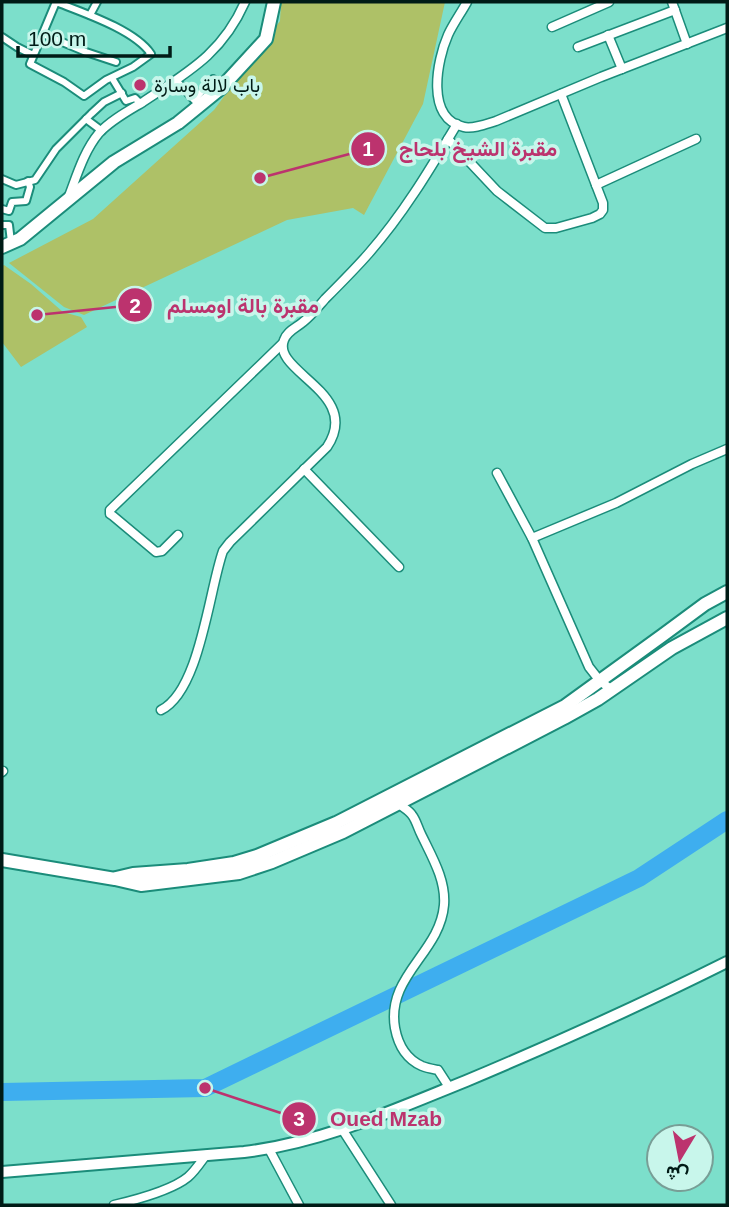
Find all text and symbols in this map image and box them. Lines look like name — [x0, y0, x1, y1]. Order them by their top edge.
scale bar — [18, 14, 170, 58]
text: 100 m — [28, 27, 86, 50]
place label: باب لالة وسارة — [154, 75, 260, 97]
marker: باب لالة وسارة — [132, 77, 148, 93]
callout: مقبرة الشيخ بلحاج — [350, 128, 571, 170]
text: 1 — [362, 137, 374, 160]
text: مقبرة الشيخ بلحاج — [399, 137, 557, 163]
callout: مقبرة بالة اومسلم — [118, 284, 333, 326]
text: 2 — [129, 294, 141, 317]
text: مقبرة بالة اومسلم — [167, 294, 319, 320]
callout: Oued Mzab — [281, 1098, 456, 1140]
text: 3 — [293, 1107, 305, 1130]
text: Oued Mzab — [330, 1107, 442, 1130]
north arrow — [645, 1123, 715, 1193]
text: ش — [664, 1161, 690, 1187]

